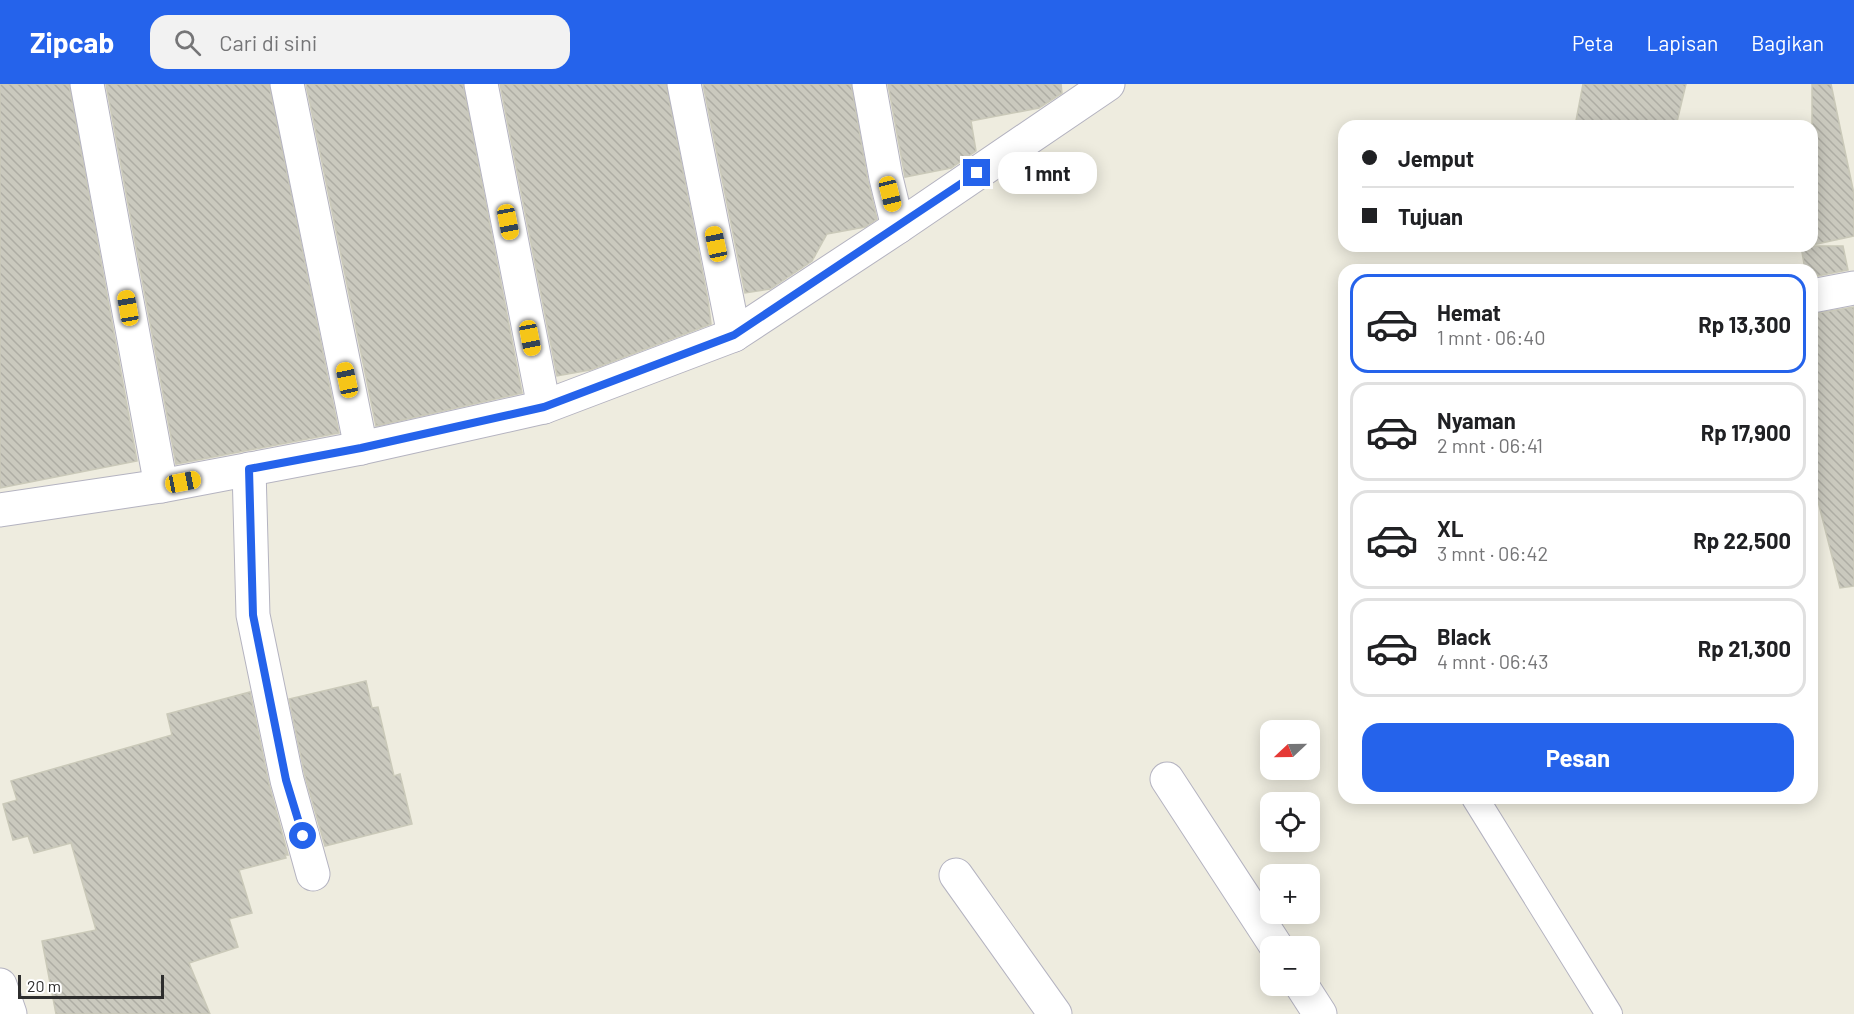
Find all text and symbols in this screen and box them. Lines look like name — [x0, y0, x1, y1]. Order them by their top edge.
search box — [150, 15, 570, 69]
text: Zipcab — [30, 25, 114, 59]
icon: search — [171, 26, 204, 59]
text: Cari di sini — [219, 29, 317, 55]
text: Peta — [1572, 30, 1613, 55]
text: Lapisan — [1646, 30, 1718, 55]
text: Bagikan — [1751, 30, 1824, 55]
text: Jemput — [1398, 145, 1474, 171]
callout: 1 mnt — [998, 152, 1097, 194]
route end — [963, 159, 990, 186]
text: 1 mnt — [1024, 161, 1071, 185]
car — [877, 174, 903, 214]
car — [496, 203, 520, 241]
text: Tujuan — [1398, 203, 1463, 229]
car — [703, 225, 729, 263]
car — [116, 289, 140, 327]
icon: car — [1365, 297, 1419, 351]
text: Hemat — [1437, 299, 1501, 325]
text: Rp 13,300 — [1698, 311, 1791, 337]
car — [518, 319, 542, 357]
text: 1 mnt · 06:40 — [1437, 325, 1546, 349]
car — [334, 361, 360, 399]
icon: car — [1365, 405, 1419, 459]
text: Nyaman — [1437, 407, 1516, 433]
text: Rp 17,900 — [1701, 419, 1791, 445]
text: 2 mnt · 06:41 — [1437, 433, 1543, 457]
car — [164, 470, 202, 494]
icon: car — [1365, 513, 1419, 567]
text: XL — [1437, 515, 1463, 541]
text: Rp 22,500 — [1693, 527, 1791, 553]
text: 3 mnt · 06:42 — [1437, 541, 1548, 565]
icon: car — [1365, 621, 1419, 675]
text: Black — [1437, 623, 1491, 649]
text: Rp 21,300 — [1698, 635, 1791, 661]
text: 4 mnt · 06:43 — [1437, 649, 1549, 673]
north arrow — [1260, 720, 1320, 780]
map controls — [1260, 720, 1320, 996]
button: Pesan — [1362, 723, 1794, 792]
button: locate — [1260, 792, 1320, 852]
route start — [289, 822, 316, 849]
button: + — [1260, 864, 1320, 924]
button: − — [1260, 936, 1320, 996]
scale bar — [18, 972, 164, 1000]
text: 20 m — [27, 976, 61, 995]

